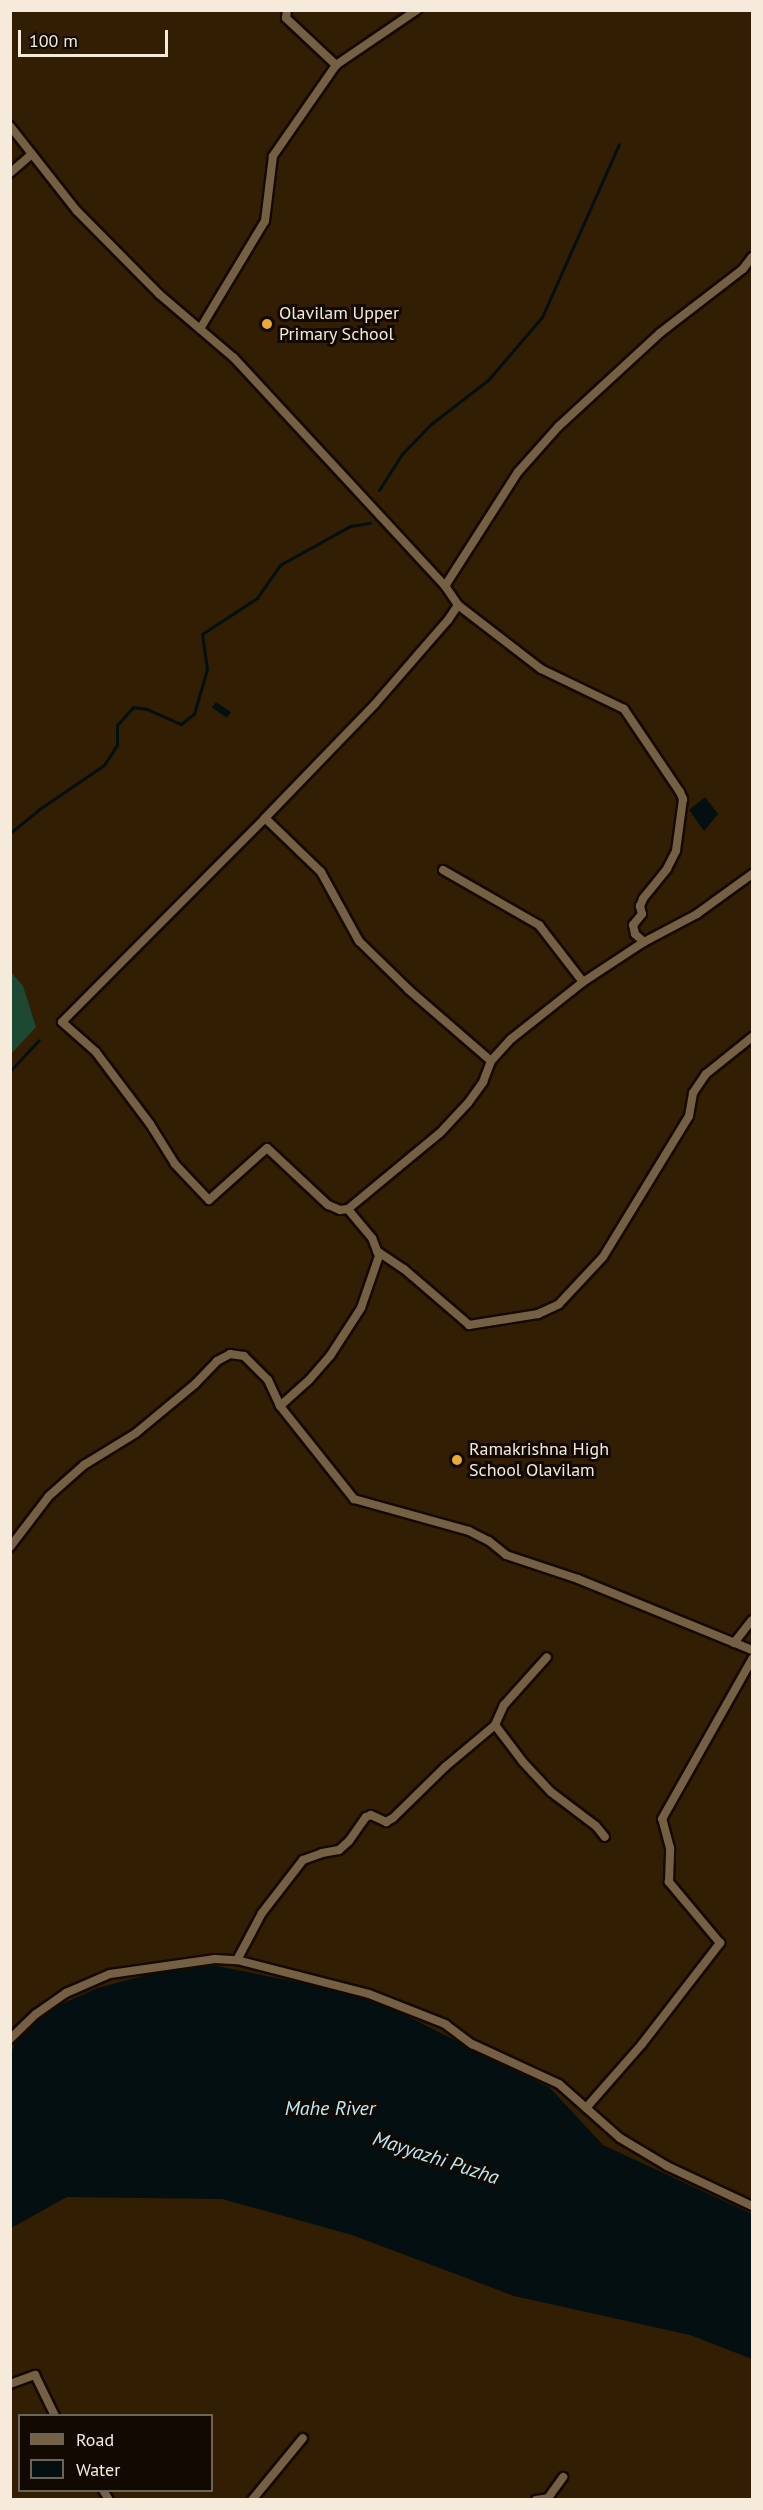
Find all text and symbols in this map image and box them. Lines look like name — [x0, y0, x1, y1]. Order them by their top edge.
scale bar — [21, 18, 171, 56]
text: 100 m — [29, 29, 78, 52]
place label: Olavilam Upper Primary School — [279, 303, 399, 346]
marker: Olavilam Upper Primary School — [260, 317, 274, 331]
place label: Ramakrishna High School Olavilam — [469, 1439, 609, 1482]
marker: Ramakrishna High School Olavilam — [450, 1453, 464, 1467]
water label: Mahe River — [285, 2096, 375, 2120]
water label: Mayyazhi Puzha — [370, 2126, 502, 2190]
legend — [18, 2414, 213, 2492]
text: Road — [76, 2428, 114, 2451]
text: Water — [76, 2458, 120, 2481]

